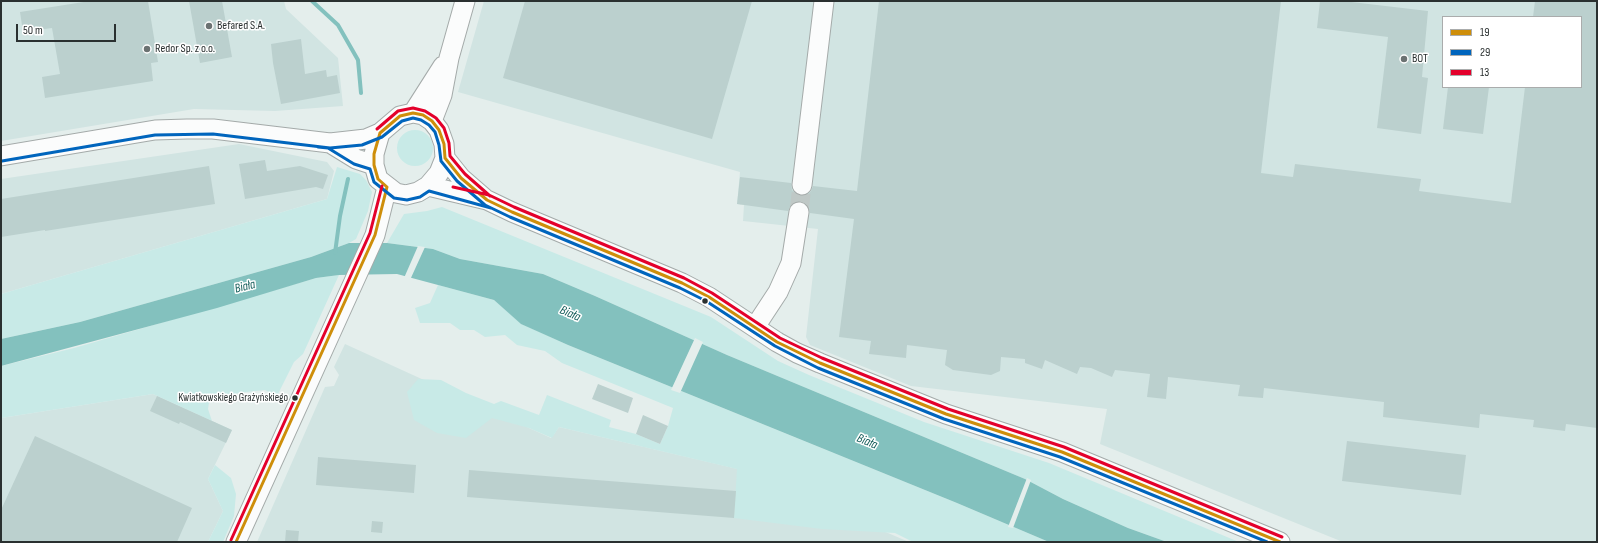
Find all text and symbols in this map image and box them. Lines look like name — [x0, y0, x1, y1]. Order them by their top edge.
scale bar — [18, 16, 118, 42]
legend — [1442, 16, 1582, 88]
place label: Befared S.A. — [217, 19, 265, 33]
marker: Befared S.A. — [204, 21, 214, 31]
text: 50 m — [23, 23, 43, 38]
text: 19 — [1480, 25, 1490, 40]
place label: Redor Sp. z o.o. — [155, 42, 215, 56]
marker: Redor Sp. z o.o. — [142, 44, 152, 54]
text: 29 — [1480, 45, 1490, 60]
place label: BOT — [1412, 52, 1428, 66]
marker: BOT — [1399, 54, 1409, 64]
text: 13 — [1480, 65, 1489, 80]
water label: Biała — [233, 277, 257, 297]
unlabelled marker — [700, 296, 710, 306]
water label: Biała — [557, 303, 583, 325]
place label: Kwiatkowskiego Grażyńskiego — [178, 391, 288, 405]
marker: Kwiatkowskiego Grażyńskiego — [290, 393, 300, 403]
water label: Biała — [854, 431, 880, 453]

